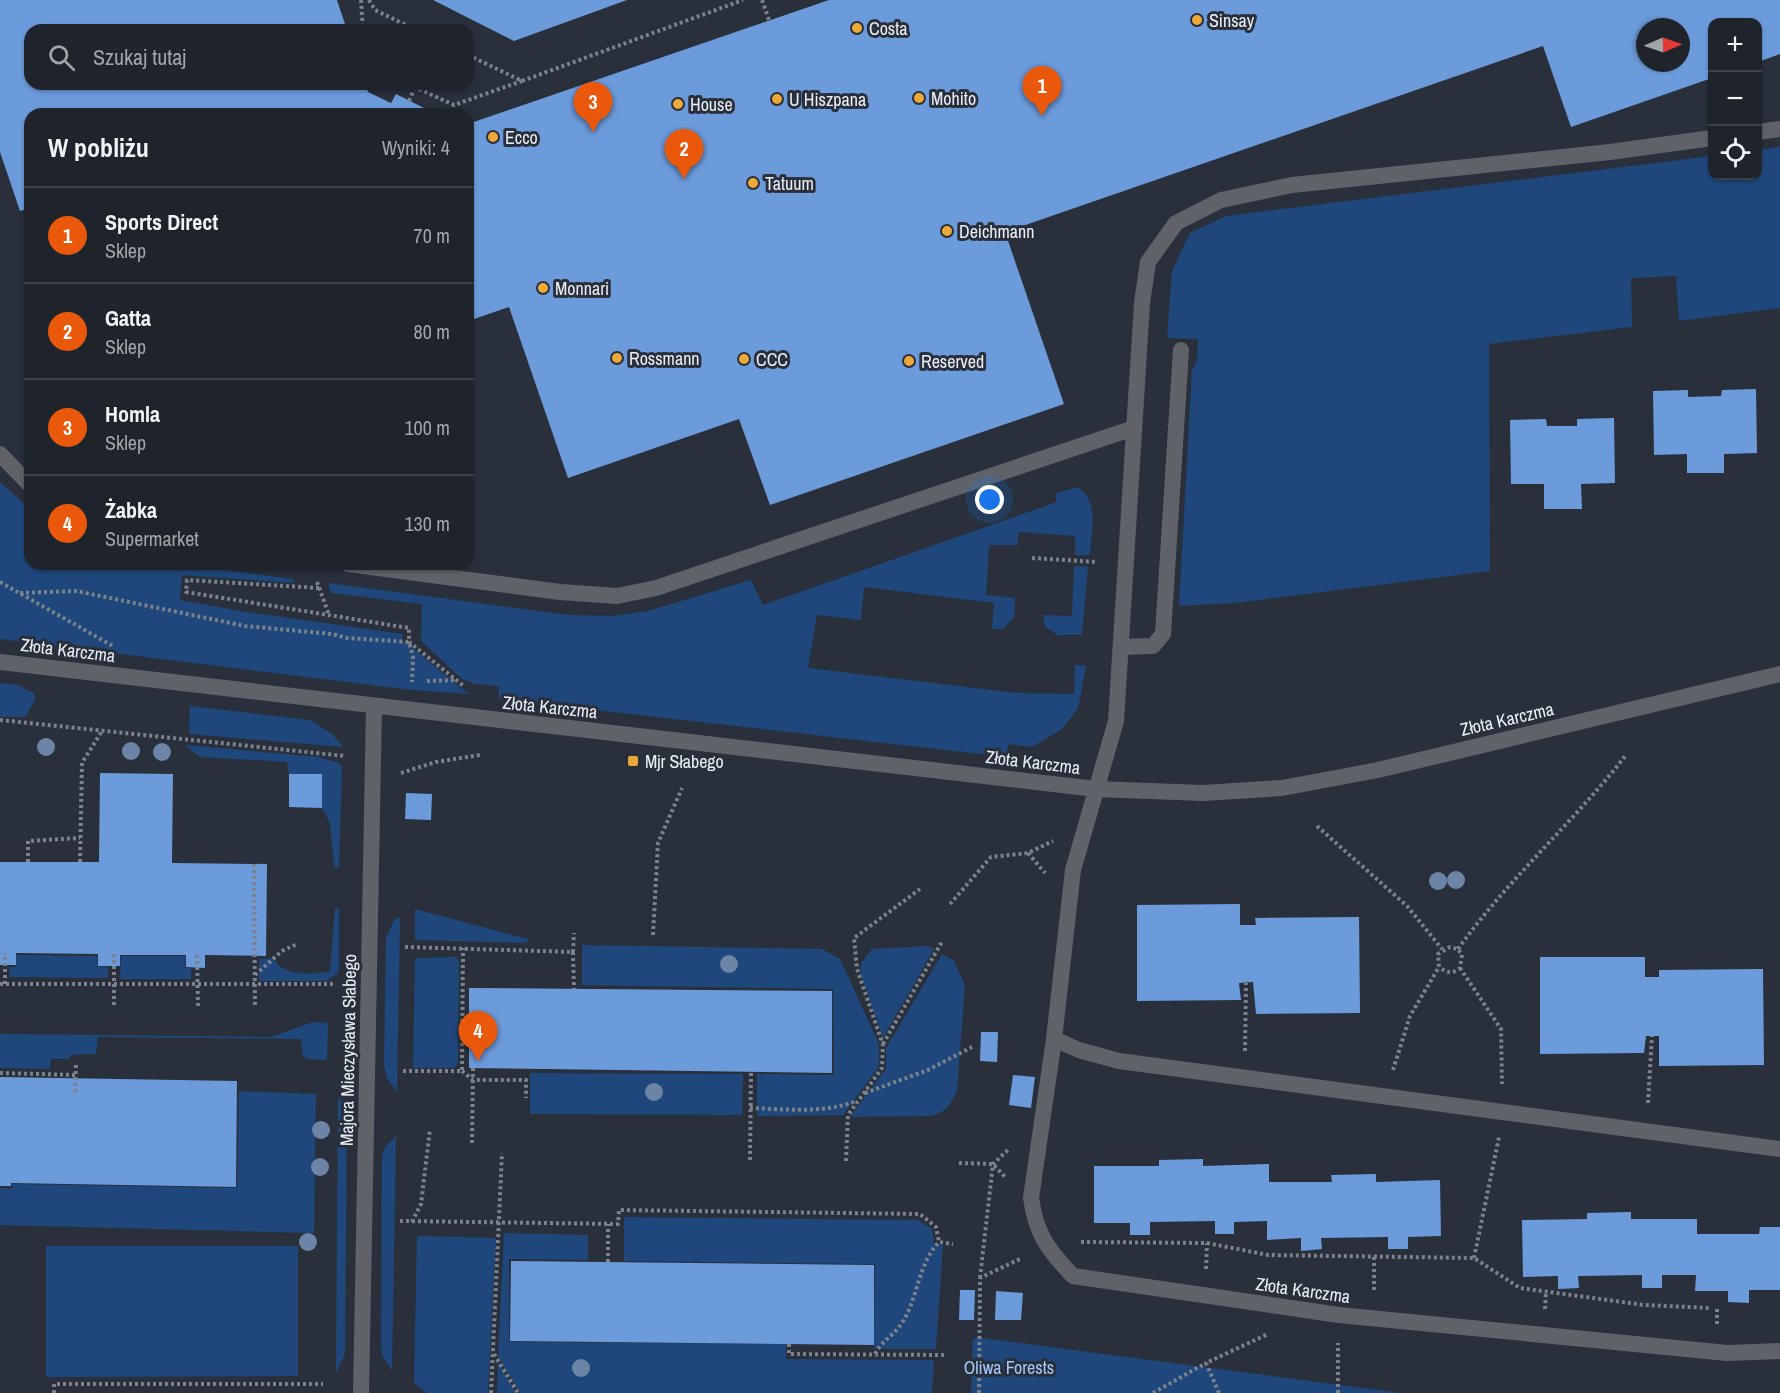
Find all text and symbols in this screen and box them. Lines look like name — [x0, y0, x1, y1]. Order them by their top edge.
place label: Sinsay — [1209, 8, 1255, 33]
marker: Sinsay — [1190, 13, 1204, 27]
place label: Costa — [869, 16, 908, 41]
north arrow — [1636, 18, 1690, 72]
map controls — [1708, 18, 1762, 180]
button: + — [1708, 18, 1762, 72]
marker: Costa — [850, 21, 864, 35]
search box — [24, 24, 474, 90]
icon: search — [45, 41, 78, 74]
text: Szukaj tutaj — [93, 42, 186, 72]
pin: 1 — [1022, 66, 1062, 116]
button: − — [1708, 72, 1762, 126]
pin: 3 — [574, 82, 612, 132]
place label: Mohito — [931, 86, 976, 111]
place label: U Hiszpana — [789, 87, 866, 112]
marker: Mohito — [912, 91, 926, 105]
place label: House — [690, 92, 733, 117]
marker: U Hiszpana — [770, 92, 784, 106]
marker: House — [671, 97, 685, 111]
place label: Ecco — [505, 125, 538, 150]
button: locate — [1708, 126, 1762, 180]
text: W pobliżu — [48, 130, 149, 165]
marker: Ecco — [486, 130, 500, 144]
pin: 2 — [664, 130, 704, 179]
text: Wyniki: 4 — [382, 134, 450, 161]
place label: Tatuum — [765, 171, 814, 196]
marker: Tatuum — [746, 176, 760, 190]
text: Sports Direct — [105, 207, 218, 237]
place label: Deichmann — [959, 219, 1034, 244]
text: 1 — [63, 222, 72, 249]
text: 70 m — [414, 222, 450, 249]
marker: Deichmann — [940, 224, 954, 238]
text: Sklep — [105, 237, 146, 264]
place label: Monnari — [555, 276, 609, 301]
marker: Monnari — [536, 281, 550, 295]
text: Gatta — [105, 303, 151, 333]
text: 2 — [63, 318, 72, 345]
text: 80 m — [414, 318, 450, 345]
text: Sklep — [105, 333, 146, 360]
place label: Rossmann — [629, 346, 700, 371]
place label: CCC — [756, 347, 788, 372]
place label: Reserved — [921, 349, 984, 374]
marker: Rossmann — [610, 351, 624, 365]
marker: CCC — [737, 352, 751, 366]
marker: Reserved — [902, 354, 916, 368]
text: Homla — [105, 399, 160, 429]
text: 3 — [63, 414, 72, 441]
text: 100 m — [404, 414, 450, 441]
text: Sklep — [105, 429, 146, 456]
your location — [975, 485, 1004, 514]
text: Żabka — [105, 495, 157, 525]
text: 4 — [63, 510, 72, 537]
text: 130 m — [404, 510, 450, 537]
text: Supermarket — [105, 525, 199, 552]
street label: Złota Karczma — [19, 632, 117, 668]
street label: Złota Karczma — [501, 690, 599, 724]
street label: Złota Karczma — [1458, 696, 1556, 742]
street label: Złota Karczma — [984, 744, 1082, 780]
place label: Mjr Słabego — [645, 749, 724, 774]
marker: Mjr Słabego — [626, 754, 640, 768]
street label: Majora Mieczysława Słabego — [334, 954, 362, 1146]
pin: 4 — [458, 1012, 498, 1061]
street label: Złota Karczma — [1254, 1271, 1352, 1309]
park label: Oliwa Forests — [964, 1355, 1054, 1380]

